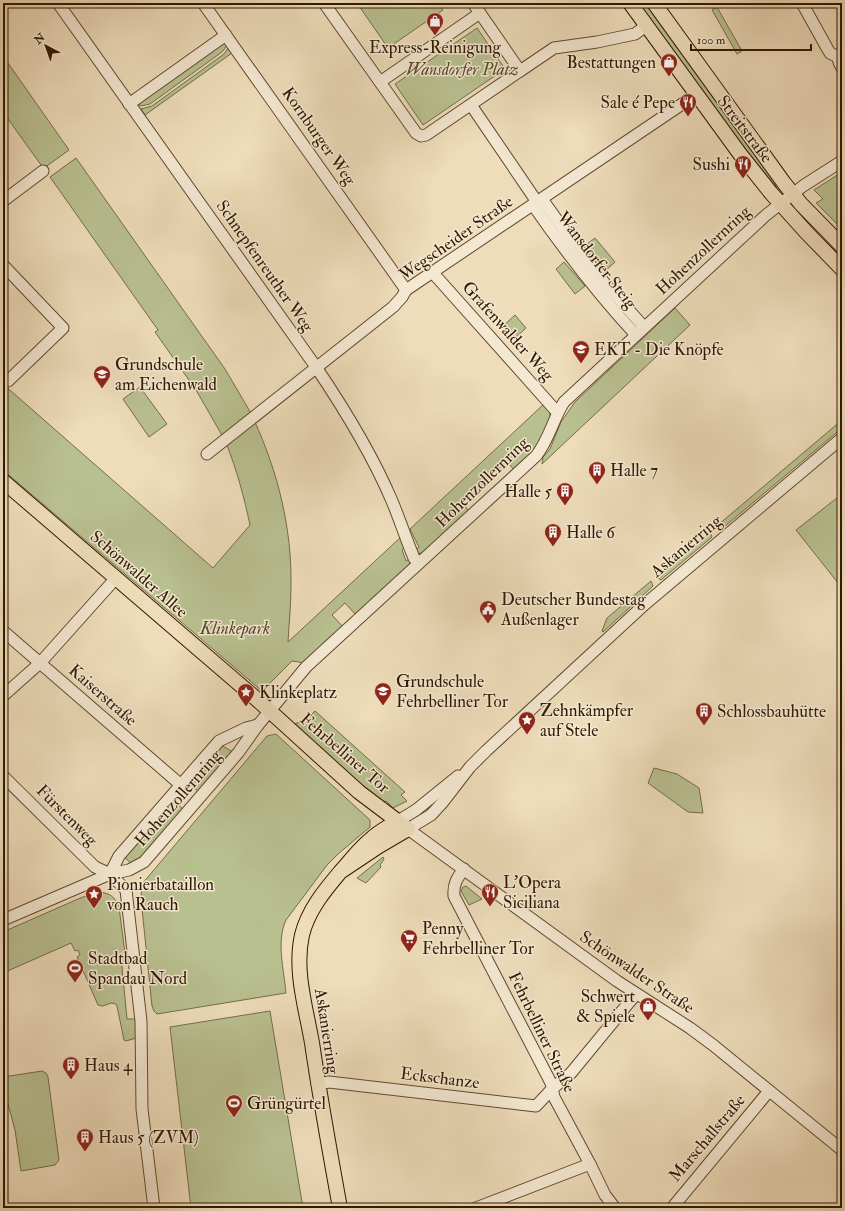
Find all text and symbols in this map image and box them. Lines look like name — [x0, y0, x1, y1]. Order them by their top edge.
shop icon: Express-Reinigung — [425, 11, 445, 36]
north arrow — [26, 26, 66, 66]
scale bar — [691, 26, 811, 52]
text: N — [31, 30, 49, 48]
text: 100 m — [697, 33, 726, 48]
place label: Express-Reinigung — [369, 37, 502, 59]
place label: Bestattungen — [567, 52, 656, 73]
shop icon: Bestattungen — [659, 52, 679, 77]
park label: Wansdorfer Platz — [406, 59, 518, 80]
street label: Kornburger Weg — [277, 83, 361, 190]
street label: Streitstraße — [713, 91, 777, 167]
place label: Sale é Pepe — [601, 92, 675, 114]
restaurant icon: Sale é Pepe — [678, 92, 698, 117]
place label: Sushi — [693, 154, 730, 175]
restaurant icon: Sushi — [733, 154, 753, 179]
street label: Wegscheider Straße — [394, 191, 517, 286]
street label: Schnepfenreuther Weg — [211, 196, 319, 337]
street label: Hohenzollernring — [651, 200, 755, 299]
street label: Wansdorfer Steig — [552, 206, 642, 313]
street label: Grafenwalder Weg — [458, 277, 559, 386]
school or university icon: EKT - Die Knöpfe — [571, 339, 591, 364]
place label: EKT - Die Knöpfe — [594, 339, 724, 361]
place label: Grundschule am Eichenwald — [115, 354, 218, 395]
school or university icon: Grundschule am Eichenwald — [92, 364, 112, 389]
street label: Hohenzollernring — [431, 432, 534, 532]
building icon: Halle 7 — [587, 460, 607, 485]
place label: Halle 7 — [610, 460, 658, 481]
place label: Halle 5 — [504, 481, 553, 502]
building icon: Halle 5 — [555, 481, 575, 506]
street label: Askanierring — [645, 510, 726, 582]
building icon: Halle 6 — [543, 522, 563, 547]
place label: Halle 6 — [566, 522, 616, 543]
street label: Schönwalder Allee — [86, 526, 192, 622]
place label: Deutscher Bundestag Außenlager — [500, 589, 646, 630]
public building icon: Deutscher Bundestag Außenlager — [478, 599, 498, 624]
park label: Klinkepark — [199, 618, 270, 639]
street label: Kaiserstraße — [65, 660, 141, 730]
place label: Grundschule Fehrbelliner Tor — [396, 671, 509, 712]
school or university icon: Grundschule Fehrbelliner Tor — [373, 681, 393, 706]
place icon: Klinkeplatz — [236, 682, 256, 707]
place label: Klinkeplatz — [259, 682, 337, 704]
place label: Zehnkämpfer auf Stele — [540, 700, 634, 741]
building icon: Schlossbauhütte — [694, 701, 714, 726]
place label: Schlossbauhütte — [717, 701, 826, 722]
street label: Fehrbelliner Tor — [296, 708, 395, 798]
place icon: Zehnkämpfer auf Stele — [517, 710, 537, 735]
street label: Hohenzollernring — [130, 745, 226, 851]
street label: Fürstenweg — [32, 780, 103, 851]
place label: L'Opera Siciliana — [503, 872, 562, 913]
place label: Pionierbataillon von Rauch — [106, 874, 214, 915]
restaurant icon: L'Opera Siciliana — [480, 882, 500, 907]
place icon: Pionierbataillon von Rauch — [84, 884, 104, 909]
place label: Penny Fehrbelliner Tor — [422, 918, 535, 959]
street label: Schönwalder Straße — [576, 926, 698, 1018]
supermarket icon: Penny Fehrbelliner Tor — [399, 928, 419, 953]
place label: Stadtbad Spandau Nord — [88, 948, 188, 990]
sports icon: Stadtbad Spandau Nord — [65, 958, 85, 983]
street label: Fehrbelliner Straße — [504, 968, 580, 1096]
street label: Askanierring — [310, 986, 344, 1076]
place label: Schwert & Spiele — [576, 986, 635, 1028]
shop icon: Schwert & Spiele — [638, 996, 658, 1021]
building icon: Haus 4 — [61, 1055, 81, 1080]
place label: Haus 4 — [84, 1055, 133, 1076]
street label: Eckschanze — [399, 1063, 481, 1093]
street label: Marschallstraße — [664, 1090, 750, 1186]
sports icon: Grüngürtel — [224, 1093, 244, 1118]
place label: Grüngürtel — [247, 1093, 326, 1114]
building icon: Haus 5 (ZVM) — [75, 1127, 95, 1152]
place label: Haus 5 (ZVM) — [98, 1127, 199, 1148]

